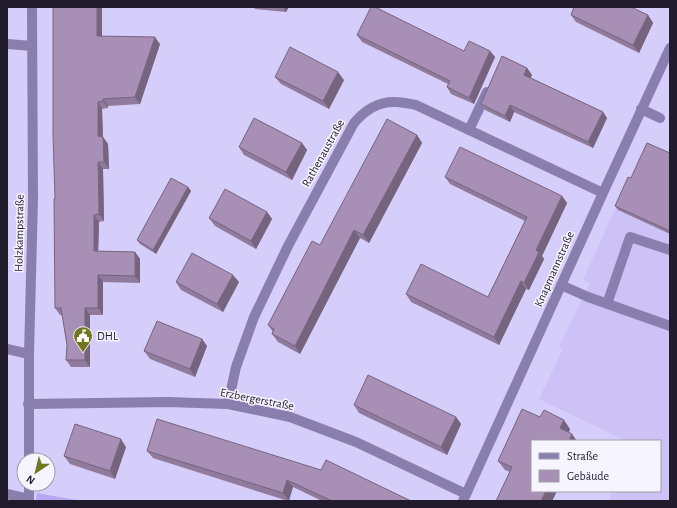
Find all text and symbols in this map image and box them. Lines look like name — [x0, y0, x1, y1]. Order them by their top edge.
street label: Rathenaustraße — [300, 117, 346, 189]
street label: Holzkampstraße — [12, 194, 26, 272]
street label: Knapmannstraße — [532, 229, 576, 309]
public building icon: DHL — [72, 325, 94, 353]
place label: DHL — [97, 330, 118, 342]
street label: Erzbergerstraße — [219, 386, 295, 412]
legend — [531, 440, 661, 492]
text: Straße — [567, 450, 598, 462]
north arrow — [16, 452, 56, 492]
text: Gebäude — [567, 470, 609, 482]
text: N — [24, 473, 37, 486]

